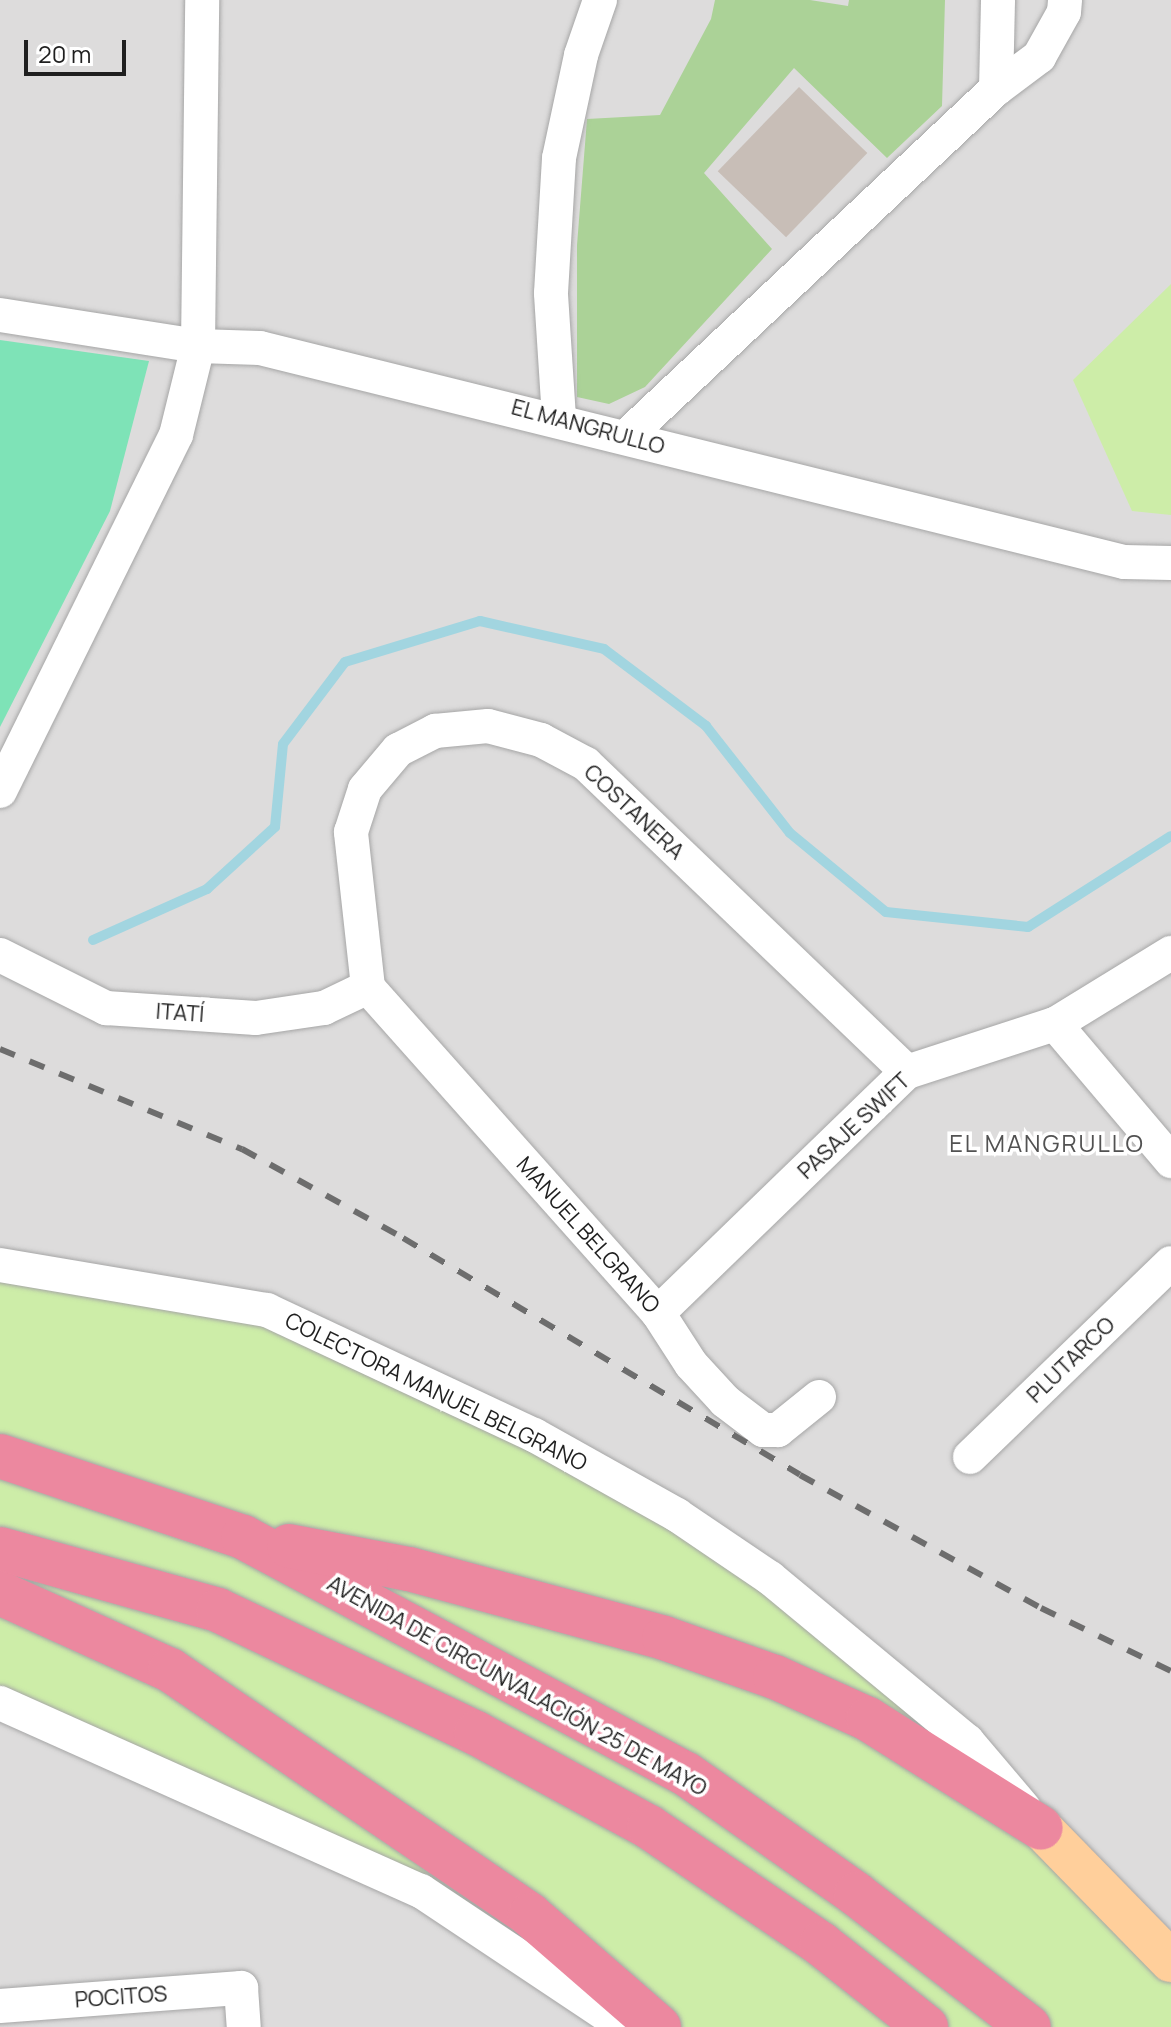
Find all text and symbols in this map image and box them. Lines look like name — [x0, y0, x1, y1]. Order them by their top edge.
scale bar — [28, 24, 130, 74]
text: 20 m — [38, 37, 91, 70]
street label: EL MANGRULLO — [508, 394, 668, 460]
street label: COSTANERA — [578, 759, 690, 865]
street label: ITATÍ — [155, 998, 205, 1028]
street label: PASAJE SWIFT — [793, 1067, 915, 1185]
district label: EL MANGRULLO — [949, 1129, 1145, 1157]
street label: MANUEL BELGRANO — [511, 1151, 665, 1319]
street label: COLECTORA MANUEL BELGRANO — [280, 1307, 592, 1477]
street label: PLUTARCO — [1022, 1312, 1120, 1408]
street label: AVENIDA DE CIRCUNVALACIÓN 25 DE MAYO — [323, 1570, 711, 1802]
street label: POCITOS — [74, 1981, 168, 2013]

